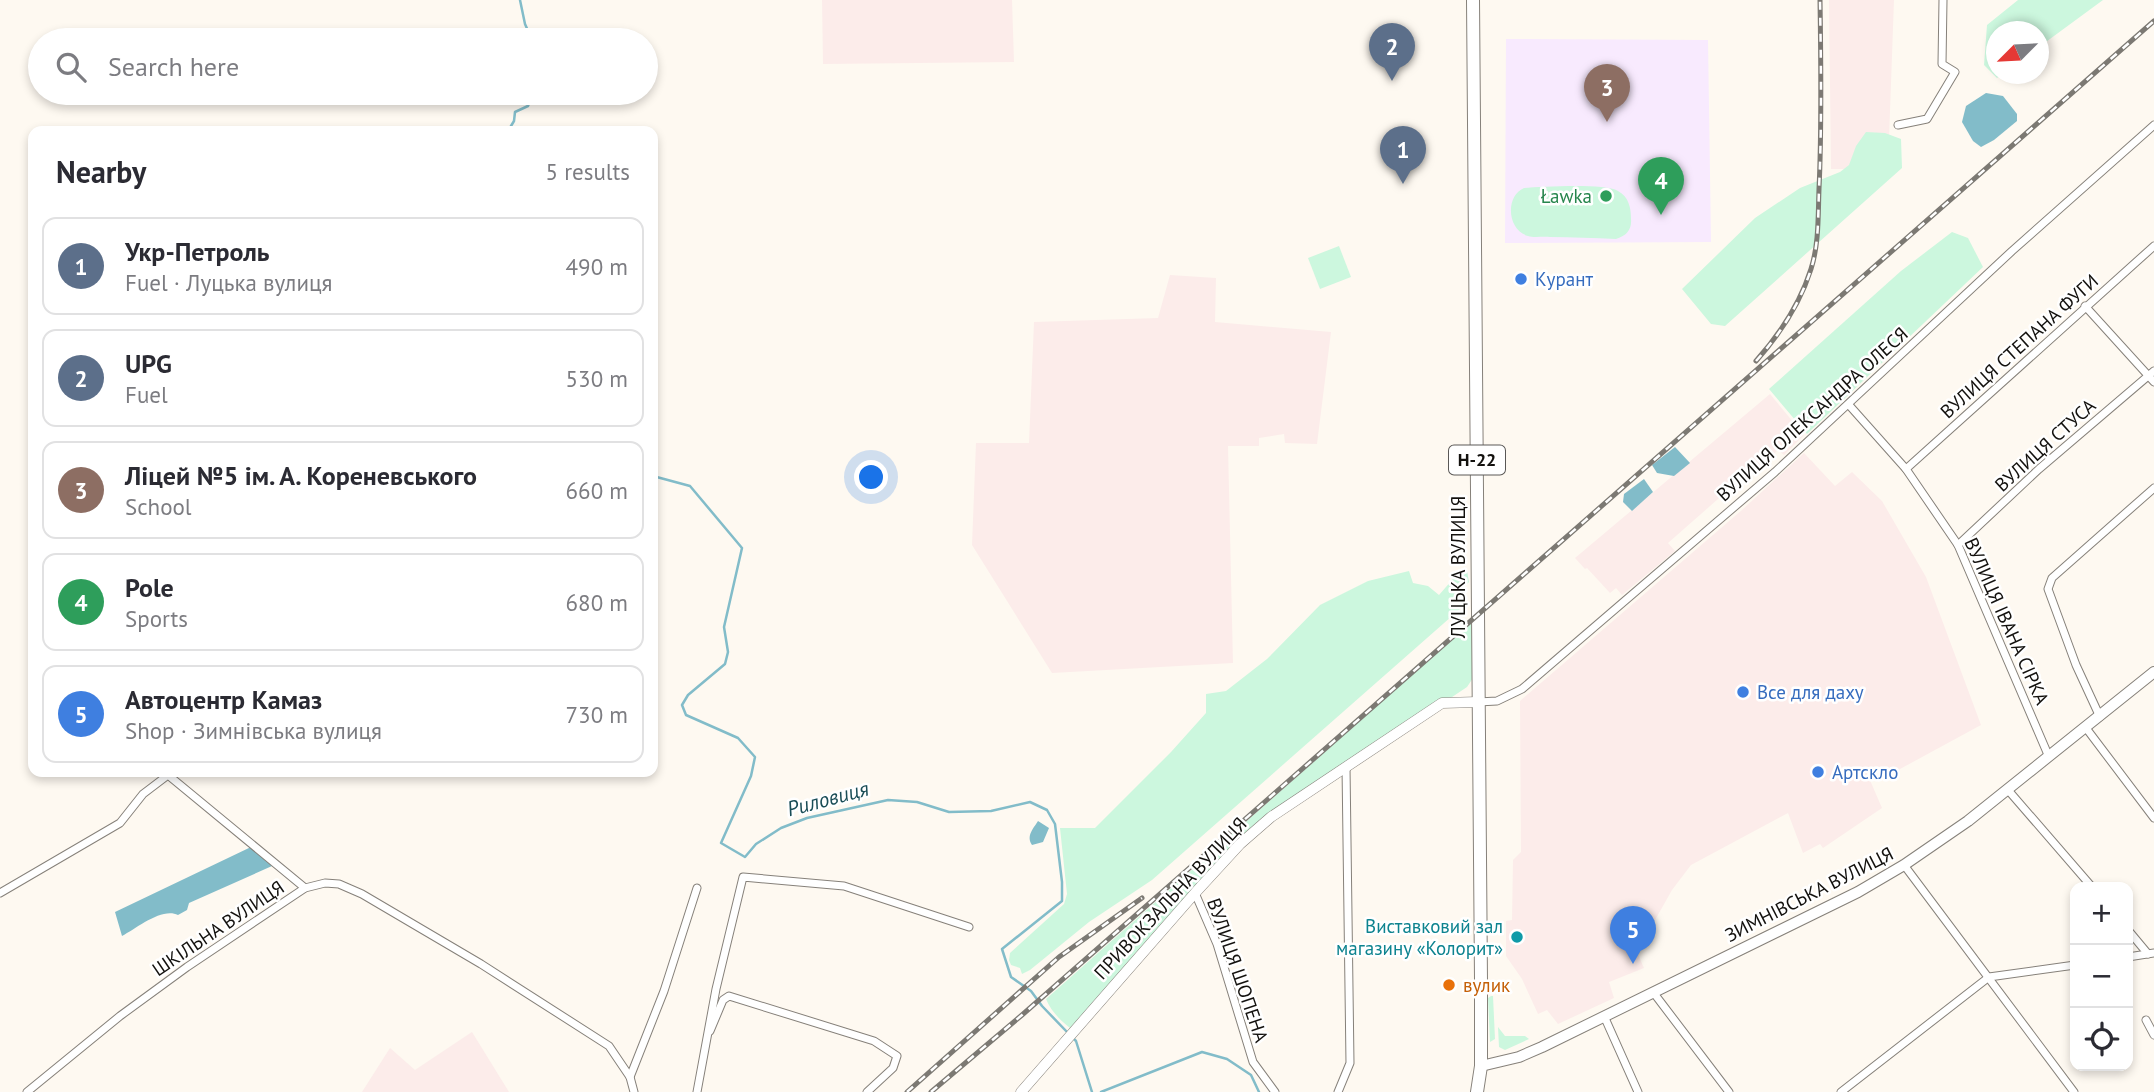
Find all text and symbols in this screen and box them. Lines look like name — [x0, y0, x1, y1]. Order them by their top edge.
north arrow — [1986, 21, 2049, 84]
pin: 2 — [1369, 23, 1415, 81]
search box — [28, 28, 658, 105]
icon: search — [52, 48, 90, 86]
text: Search here — [108, 50, 239, 83]
pin: 3 — [1584, 64, 1630, 122]
pin: 1 — [1380, 126, 1426, 184]
text: Nearby — [56, 152, 146, 191]
text: 5 results — [546, 157, 630, 186]
pin: 4 — [1638, 157, 1684, 215]
place label: Ławka — [1541, 184, 1592, 208]
marker: Ławka — [1598, 188, 1614, 204]
text: Укр-Петроль — [125, 235, 270, 268]
text: 1 — [74, 252, 88, 281]
text: 490 m — [566, 252, 628, 281]
place label: Курант — [1535, 267, 1593, 291]
text: Fuel · Луцька вулиця — [125, 268, 333, 297]
street label: ВУЛИЦЯ СТЕПАНА ФУГИ — [1935, 269, 2103, 423]
marker: Курант — [1513, 271, 1529, 287]
street label: ВУЛИЦЯ ОЛЕКСАНДРА ОЛЕСЯ — [1711, 322, 1913, 506]
text: UPG — [125, 347, 172, 380]
text: 2 — [74, 364, 88, 393]
text: 530 m — [566, 364, 628, 393]
text: Fuel — [125, 380, 168, 409]
street label: ВУЛИЦЯ СТУСА — [1990, 393, 2100, 497]
road number: Н-22 — [1449, 446, 1505, 474]
text: Ліцей №5 ім. А. Кореневського — [125, 459, 477, 492]
your location — [854, 460, 888, 494]
text: 3 — [74, 476, 88, 505]
text: 660 m — [566, 476, 628, 505]
text: School — [125, 492, 192, 521]
street label: ЛУЦЬКА ВУЛИЦЯ — [1446, 496, 1470, 639]
street label: ВУЛИЦЯ ІВАНА СІРКА — [1959, 534, 2055, 708]
text: Pole — [125, 571, 174, 604]
text: 4 — [74, 588, 88, 617]
text: 680 m — [566, 588, 628, 617]
text: Sports — [125, 604, 188, 633]
place label: Все для даху — [1757, 680, 1864, 704]
text: Автоцентр Камаз — [125, 683, 322, 716]
marker: Все для даху — [1735, 684, 1751, 700]
text: 5 — [74, 700, 88, 729]
text: 730 m — [566, 700, 628, 729]
text: Shop · Зимнівська вулиця — [125, 716, 382, 745]
place label: Артскло — [1832, 760, 1898, 784]
marker: Артскло — [1810, 764, 1826, 780]
water label: Риловиця — [784, 775, 872, 822]
street label: ПРИВОКЗАЛЬНА ВУЛИЦЯ — [1088, 812, 1252, 984]
street label: ЗИМНІВСЬКА ВУЛИЦЯ — [1721, 841, 1897, 947]
street label: ШКІЛЬНА ВУЛИЦЯ — [147, 875, 289, 981]
map controls — [2070, 882, 2133, 1071]
button: + — [2070, 882, 2133, 945]
street label: ВУЛИЦЯ ШОПЕНА — [1202, 895, 1274, 1045]
pin: 5 — [1610, 906, 1656, 964]
place label: Виставковий зал магазину «Колорит» — [1336, 914, 1503, 960]
marker: Виставковий зал магазину «Колорит» — [1509, 929, 1525, 945]
button: − — [2070, 945, 2133, 1008]
place label: вулик — [1463, 973, 1510, 997]
marker: вулик — [1441, 977, 1457, 993]
button: locate — [2070, 1008, 2133, 1071]

